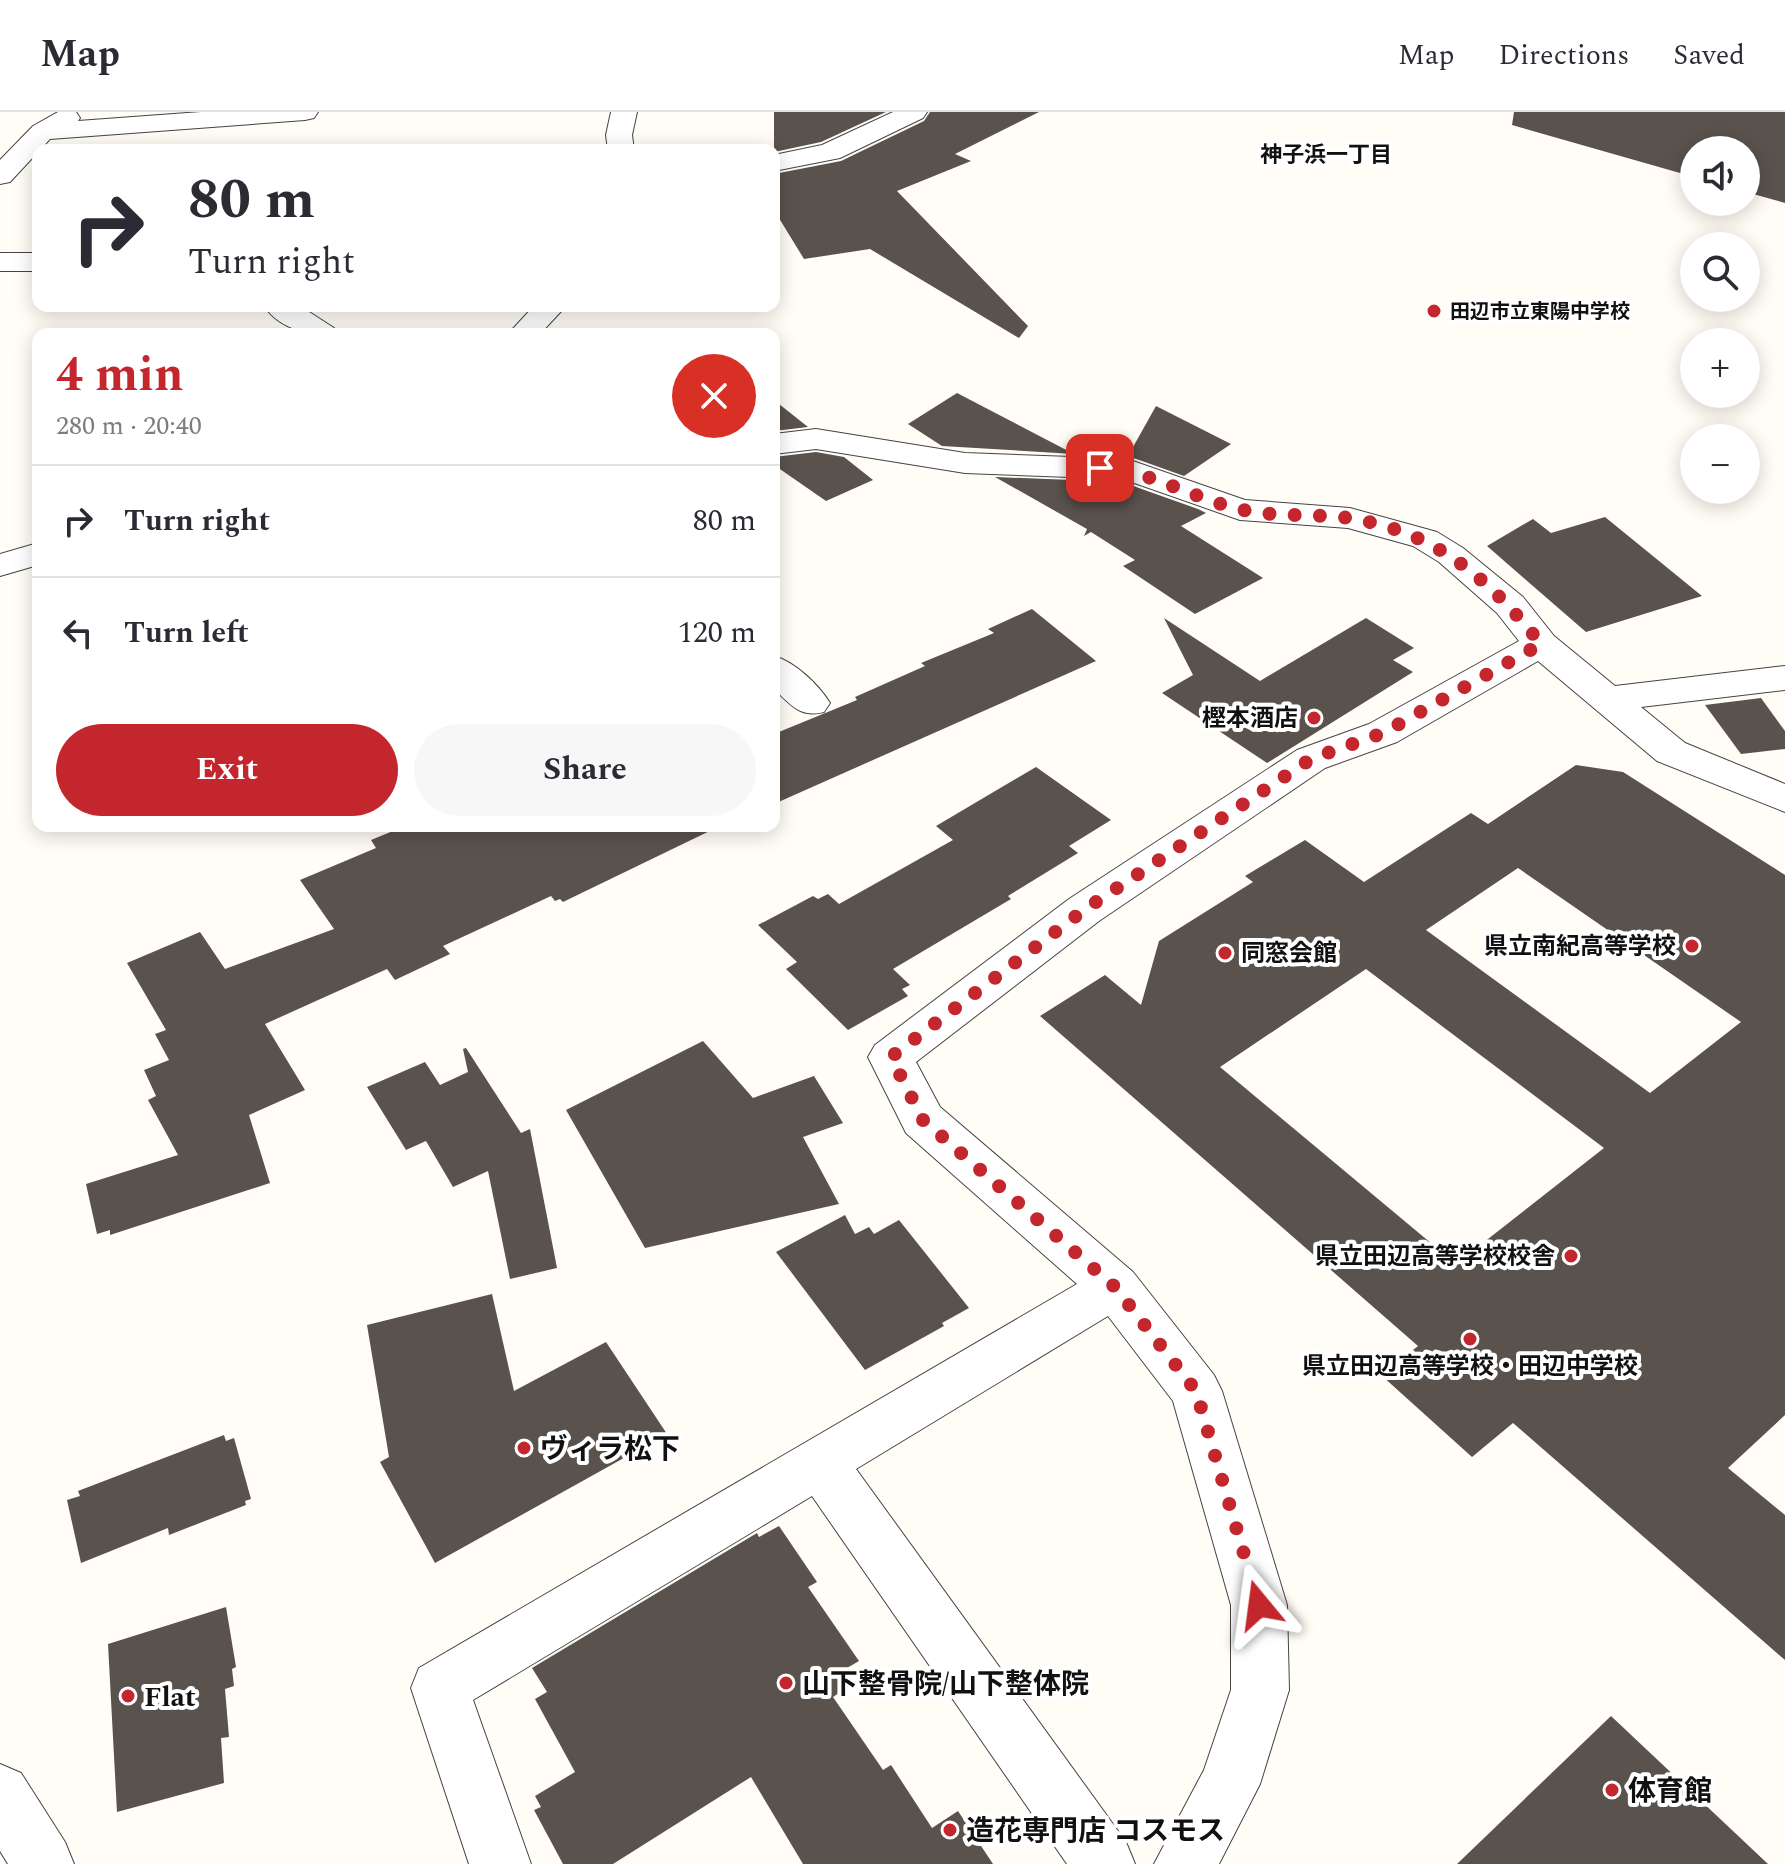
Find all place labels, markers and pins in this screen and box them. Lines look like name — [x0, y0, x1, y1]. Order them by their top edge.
place label: 田辺市立東陽中学校 — [1450, 297, 1630, 327]
marker: 田辺市立東陽中学校 — [1425, 302, 1443, 320]
pin — [1066, 434, 1134, 502]
place label: 樫本酒店 — [1202, 701, 1298, 737]
marker: 樫本酒店 — [1305, 709, 1323, 727]
place label: 県立南紀高等学校 — [1484, 929, 1676, 965]
place label: 同窓会館 — [1241, 936, 1337, 972]
marker: 県立南紀高等学校 — [1683, 937, 1701, 955]
marker: 同窓会館 — [1216, 944, 1234, 962]
place label: 県立田辺高等学校校舎 — [1315, 1239, 1555, 1275]
marker: 県立田辺高等学校校舎 — [1562, 1247, 1580, 1265]
marker: 県立田辺高等学校・田辺中学校 — [1461, 1330, 1479, 1348]
place label: 県立田辺高等学校・田辺中学校 — [1302, 1349, 1638, 1385]
place label: ヴィラ松下 — [540, 1428, 680, 1471]
marker: ヴィラ松下 — [515, 1439, 533, 1457]
place label: 山下整骨院/山下整体院 — [802, 1663, 1089, 1706]
marker: 山下整骨院/山下整体院 — [777, 1674, 795, 1692]
place label: Flat — [144, 1676, 196, 1719]
marker: Flat — [119, 1687, 137, 1705]
place label: 体育館 — [1628, 1770, 1712, 1813]
marker: 体育館 — [1603, 1781, 1621, 1799]
place label: 造花専門店 コスモス — [966, 1810, 1225, 1853]
marker: 造花専門店 コスモス — [941, 1821, 959, 1839]

